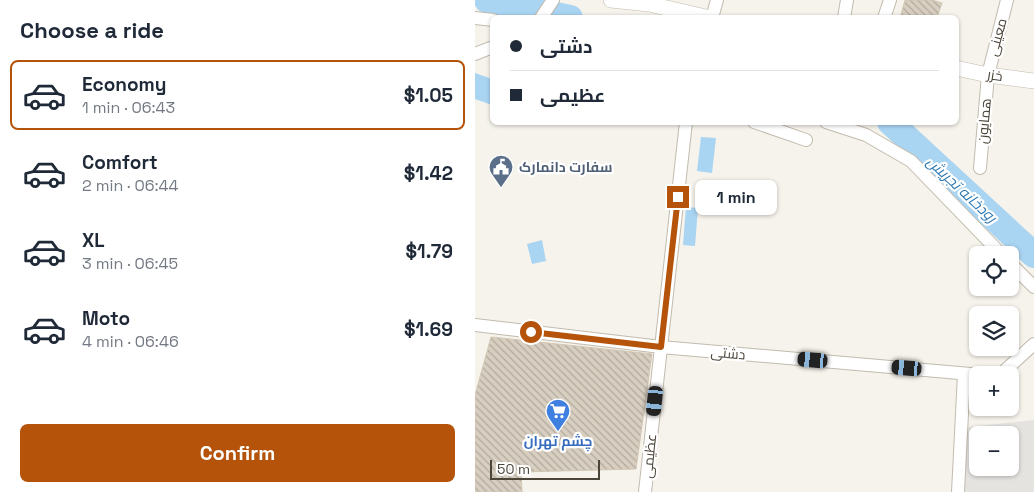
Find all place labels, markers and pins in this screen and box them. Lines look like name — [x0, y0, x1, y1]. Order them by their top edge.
public building icon: سفارت دانمارک — [488, 154, 514, 188]
place label: سفارت دانمارک — [519, 158, 612, 176]
supermarket icon: چشم تهران — [545, 398, 571, 432]
place label: چشم تهران — [524, 432, 592, 452]

